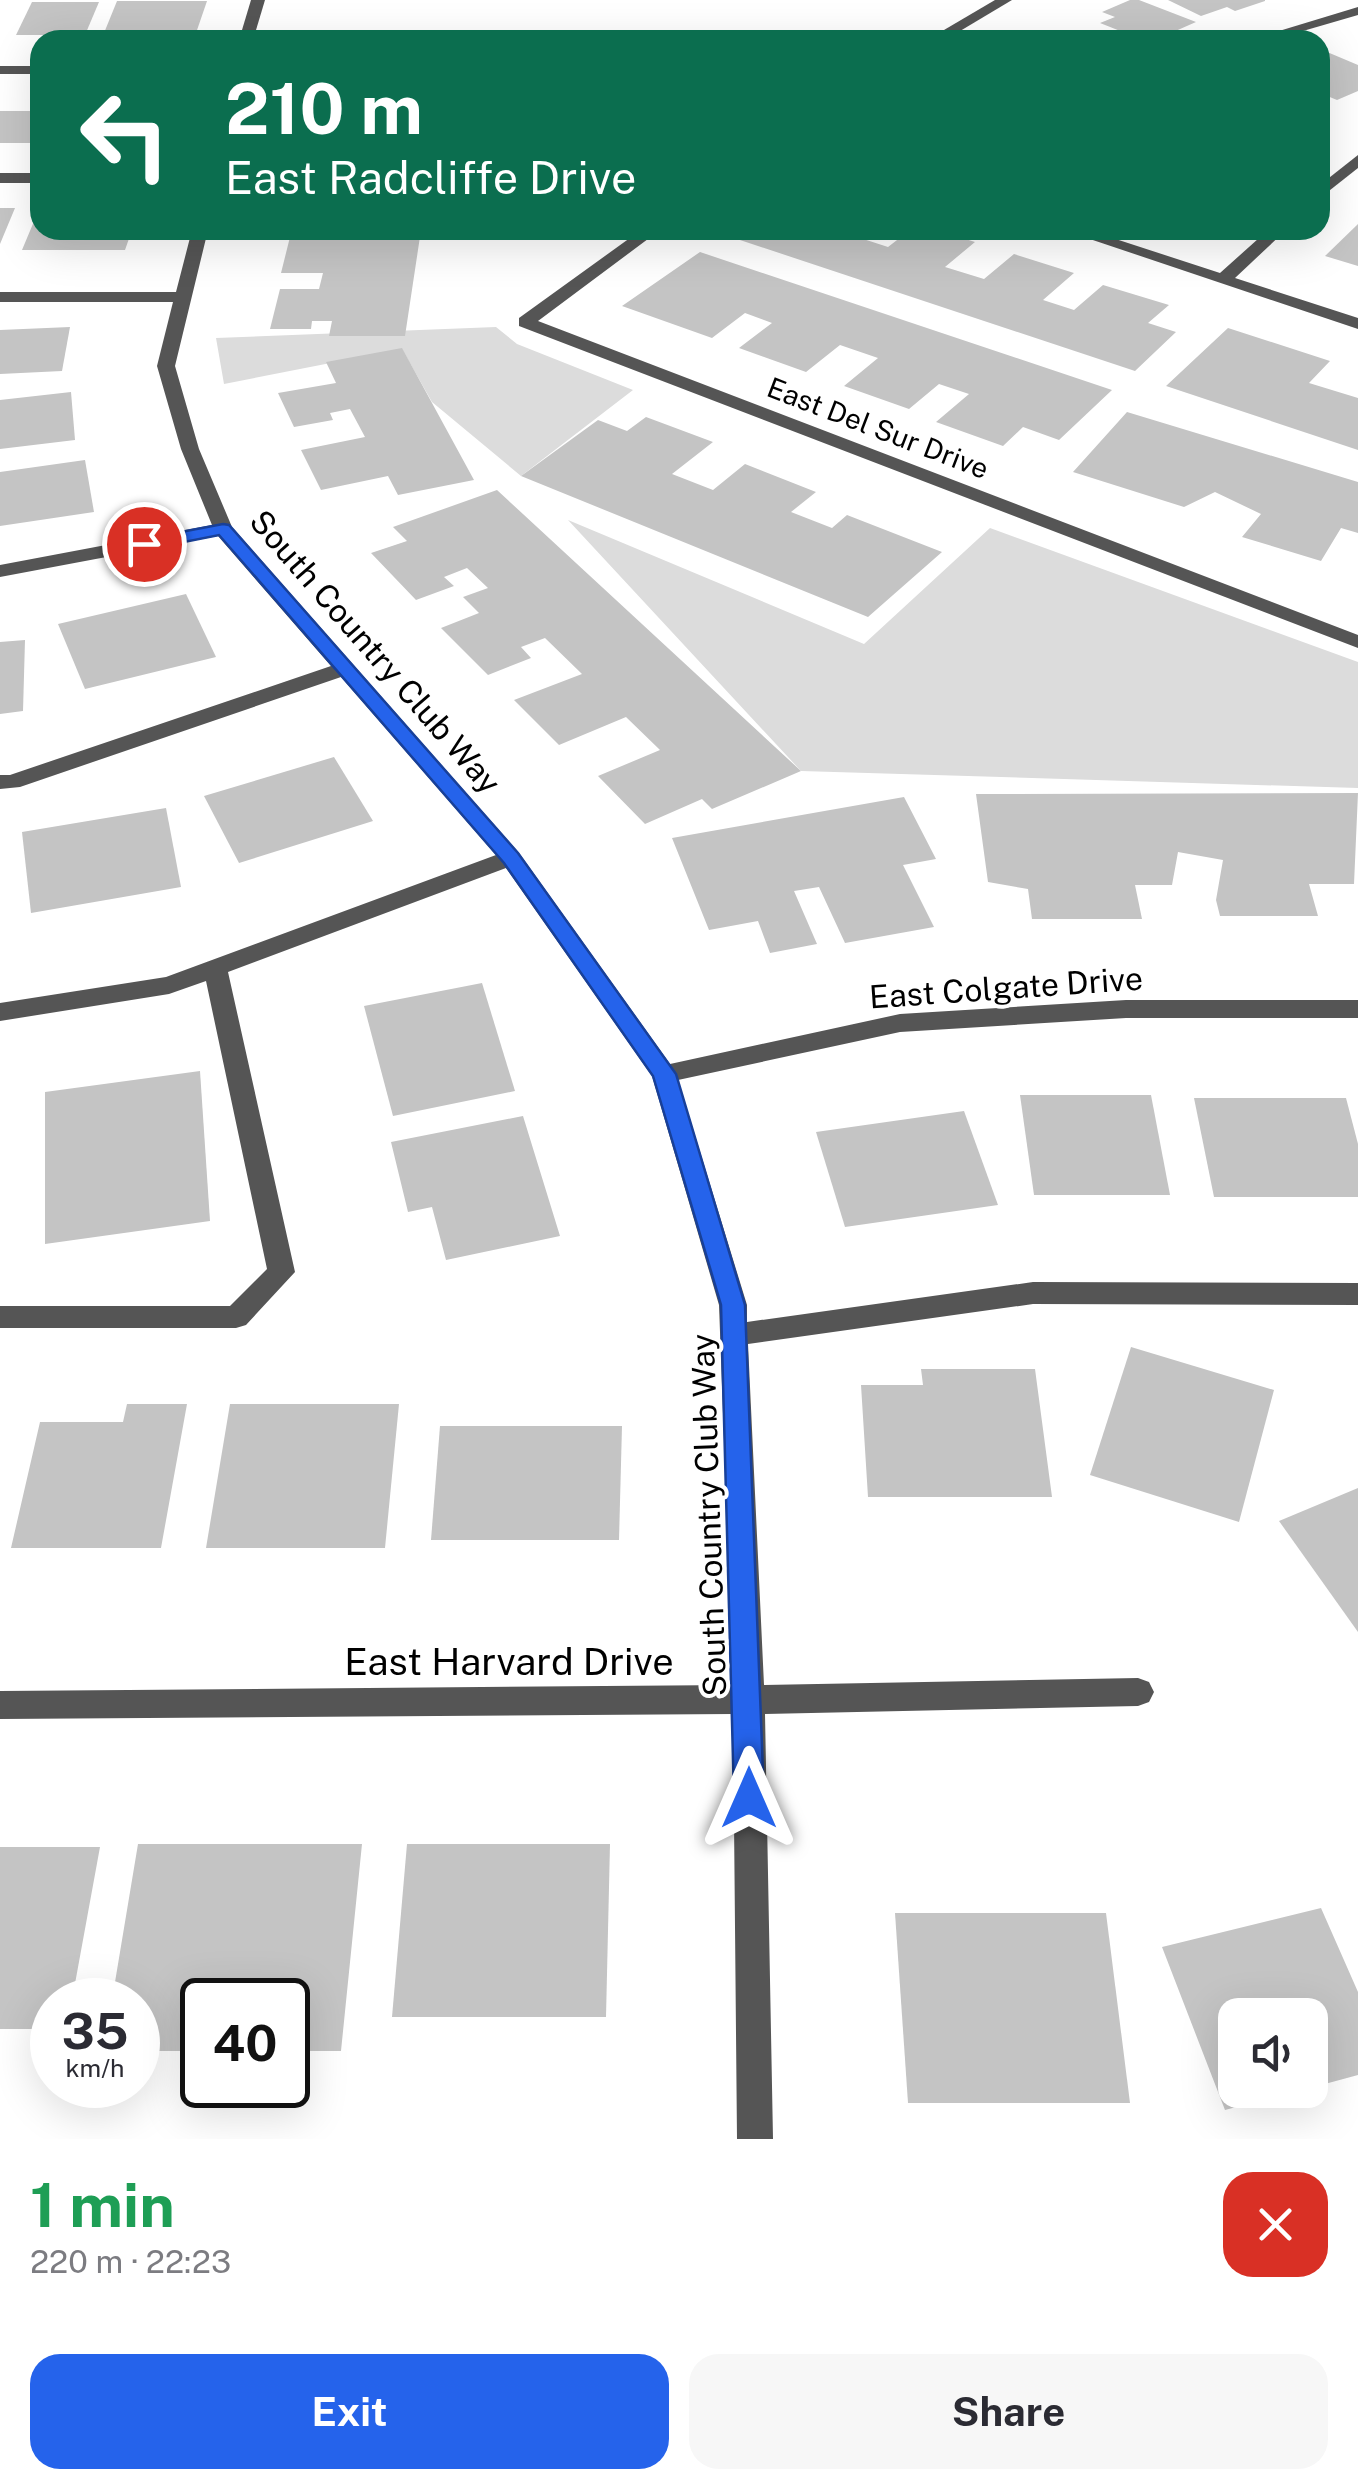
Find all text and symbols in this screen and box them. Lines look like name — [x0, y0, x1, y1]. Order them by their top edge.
text: 210 m — [225, 67, 423, 150]
icon: left — [60, 70, 190, 200]
text: East Radcliffe Drive — [225, 151, 636, 204]
street label: East Del Sur Drive — [763, 370, 994, 485]
pin — [102, 502, 187, 587]
street label: South Country Club Way — [242, 503, 508, 801]
icon: arrive — [117, 517, 172, 572]
street label: East Colgate Drive — [868, 959, 1144, 1016]
street label: South Country Club Way — [684, 1333, 733, 1697]
street label: East Harvard Drive — [344, 1639, 674, 1684]
position arrow — [697, 1746, 801, 1850]
speed limit sign: 40 — [180, 1978, 310, 2108]
map controls — [1218, 1998, 1328, 2108]
button: sound — [1218, 1998, 1328, 2108]
text: 35 — [61, 2001, 129, 2060]
text: km/h — [66, 2053, 124, 2083]
text: 1 min — [30, 2170, 175, 2241]
button: close — [1223, 2172, 1328, 2277]
text: 220 m · 22:23 — [30, 2243, 231, 2280]
button: Exit — [30, 2354, 669, 2469]
button: Share — [689, 2354, 1328, 2469]

